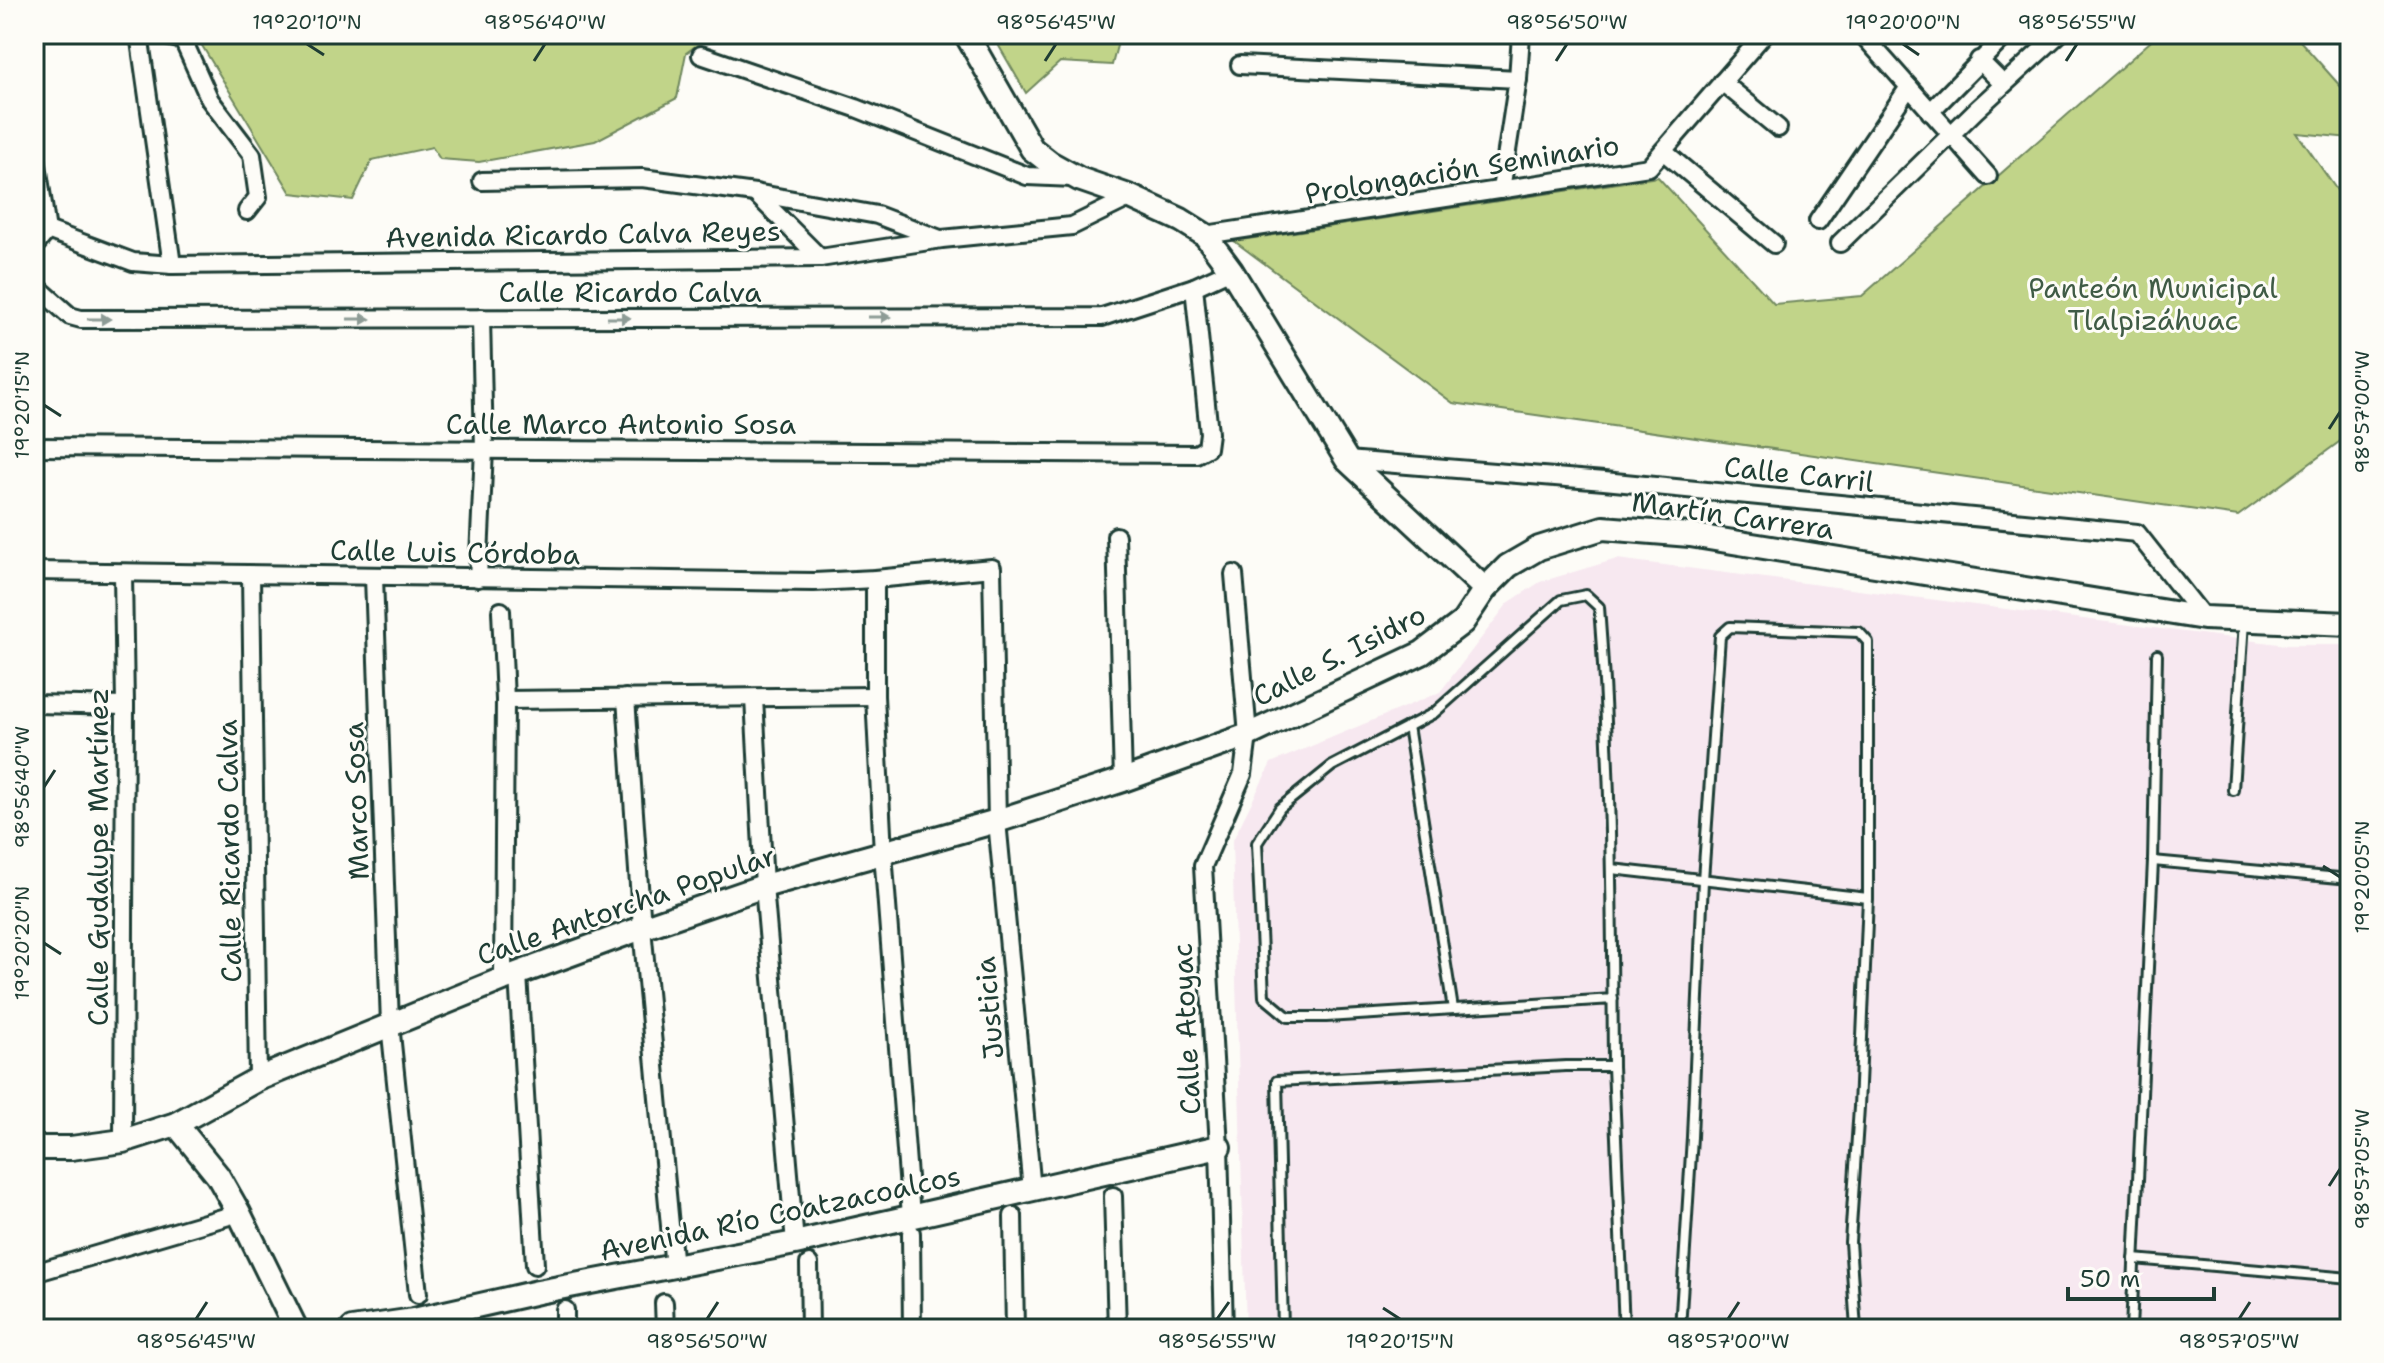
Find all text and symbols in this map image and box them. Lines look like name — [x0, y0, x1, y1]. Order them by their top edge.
text: 19°20'10"N — [252, 9, 362, 35]
text: 98°56'40"W — [484, 9, 606, 35]
text: 98°56'45"W — [996, 9, 1116, 35]
text: 98°56'50"W — [1506, 9, 1628, 35]
text: 19°20'00"N — [1845, 9, 1961, 35]
text: 98°56'55"W — [2017, 9, 2137, 35]
street label: Prolongación Seminario — [1302, 125, 1622, 213]
street label: Avenida Ricardo Calva Reyes — [385, 212, 781, 256]
park label: Panteón Municipal Tlalpizáhuac — [2028, 269, 2278, 339]
street label: Calle Ricardo Calva — [498, 273, 762, 311]
one-way arrow — [867, 311, 892, 323]
one-way arrow — [607, 312, 632, 324]
one-way arrow — [87, 313, 112, 325]
one-way arrow — [347, 313, 372, 325]
text: 98°57'00"W — [2349, 350, 2375, 474]
text: 19°20'15"N — [9, 351, 35, 459]
street label: Calle Marco Antonio Sosa — [446, 405, 796, 443]
street label: Calle Carril — [1722, 447, 1877, 501]
street label: Martín Carrera — [1629, 482, 1837, 548]
street label: Calle Luis Córdoba — [330, 531, 580, 573]
street label: Calle S. Isidro — [1246, 595, 1432, 715]
street label: Calle Gudalupe Martínez — [79, 688, 117, 1026]
street label: Calle Ricardo Calva — [208, 719, 250, 983]
street label: Marco Sosa — [334, 721, 378, 881]
text: 98°56'40"W — [9, 726, 35, 848]
text: 19°20'05"N — [2349, 820, 2375, 934]
street label: Calle Antorcha Popular — [472, 836, 780, 974]
text: 19°20'20"N — [9, 886, 35, 1000]
street label: Calle Atoyac — [1163, 942, 1209, 1116]
street label: Justicia — [966, 955, 1012, 1061]
text: 98°57'05"W — [2349, 1108, 2375, 1230]
street label: Avenida Río Coatzacoalcos — [596, 1156, 964, 1270]
scale bar — [2068, 1251, 2214, 1301]
text: 50 m — [2080, 1263, 2140, 1295]
text: 98°56'45"W — [136, 1328, 256, 1354]
text: 98°56'50"W — [646, 1328, 768, 1354]
text: 98°56'55"W — [1157, 1328, 1277, 1354]
text: 19°20'15"N — [1346, 1328, 1454, 1354]
text: 98°57'00"W — [1666, 1328, 1790, 1354]
text: 98°57'05"W — [2178, 1328, 2300, 1354]

